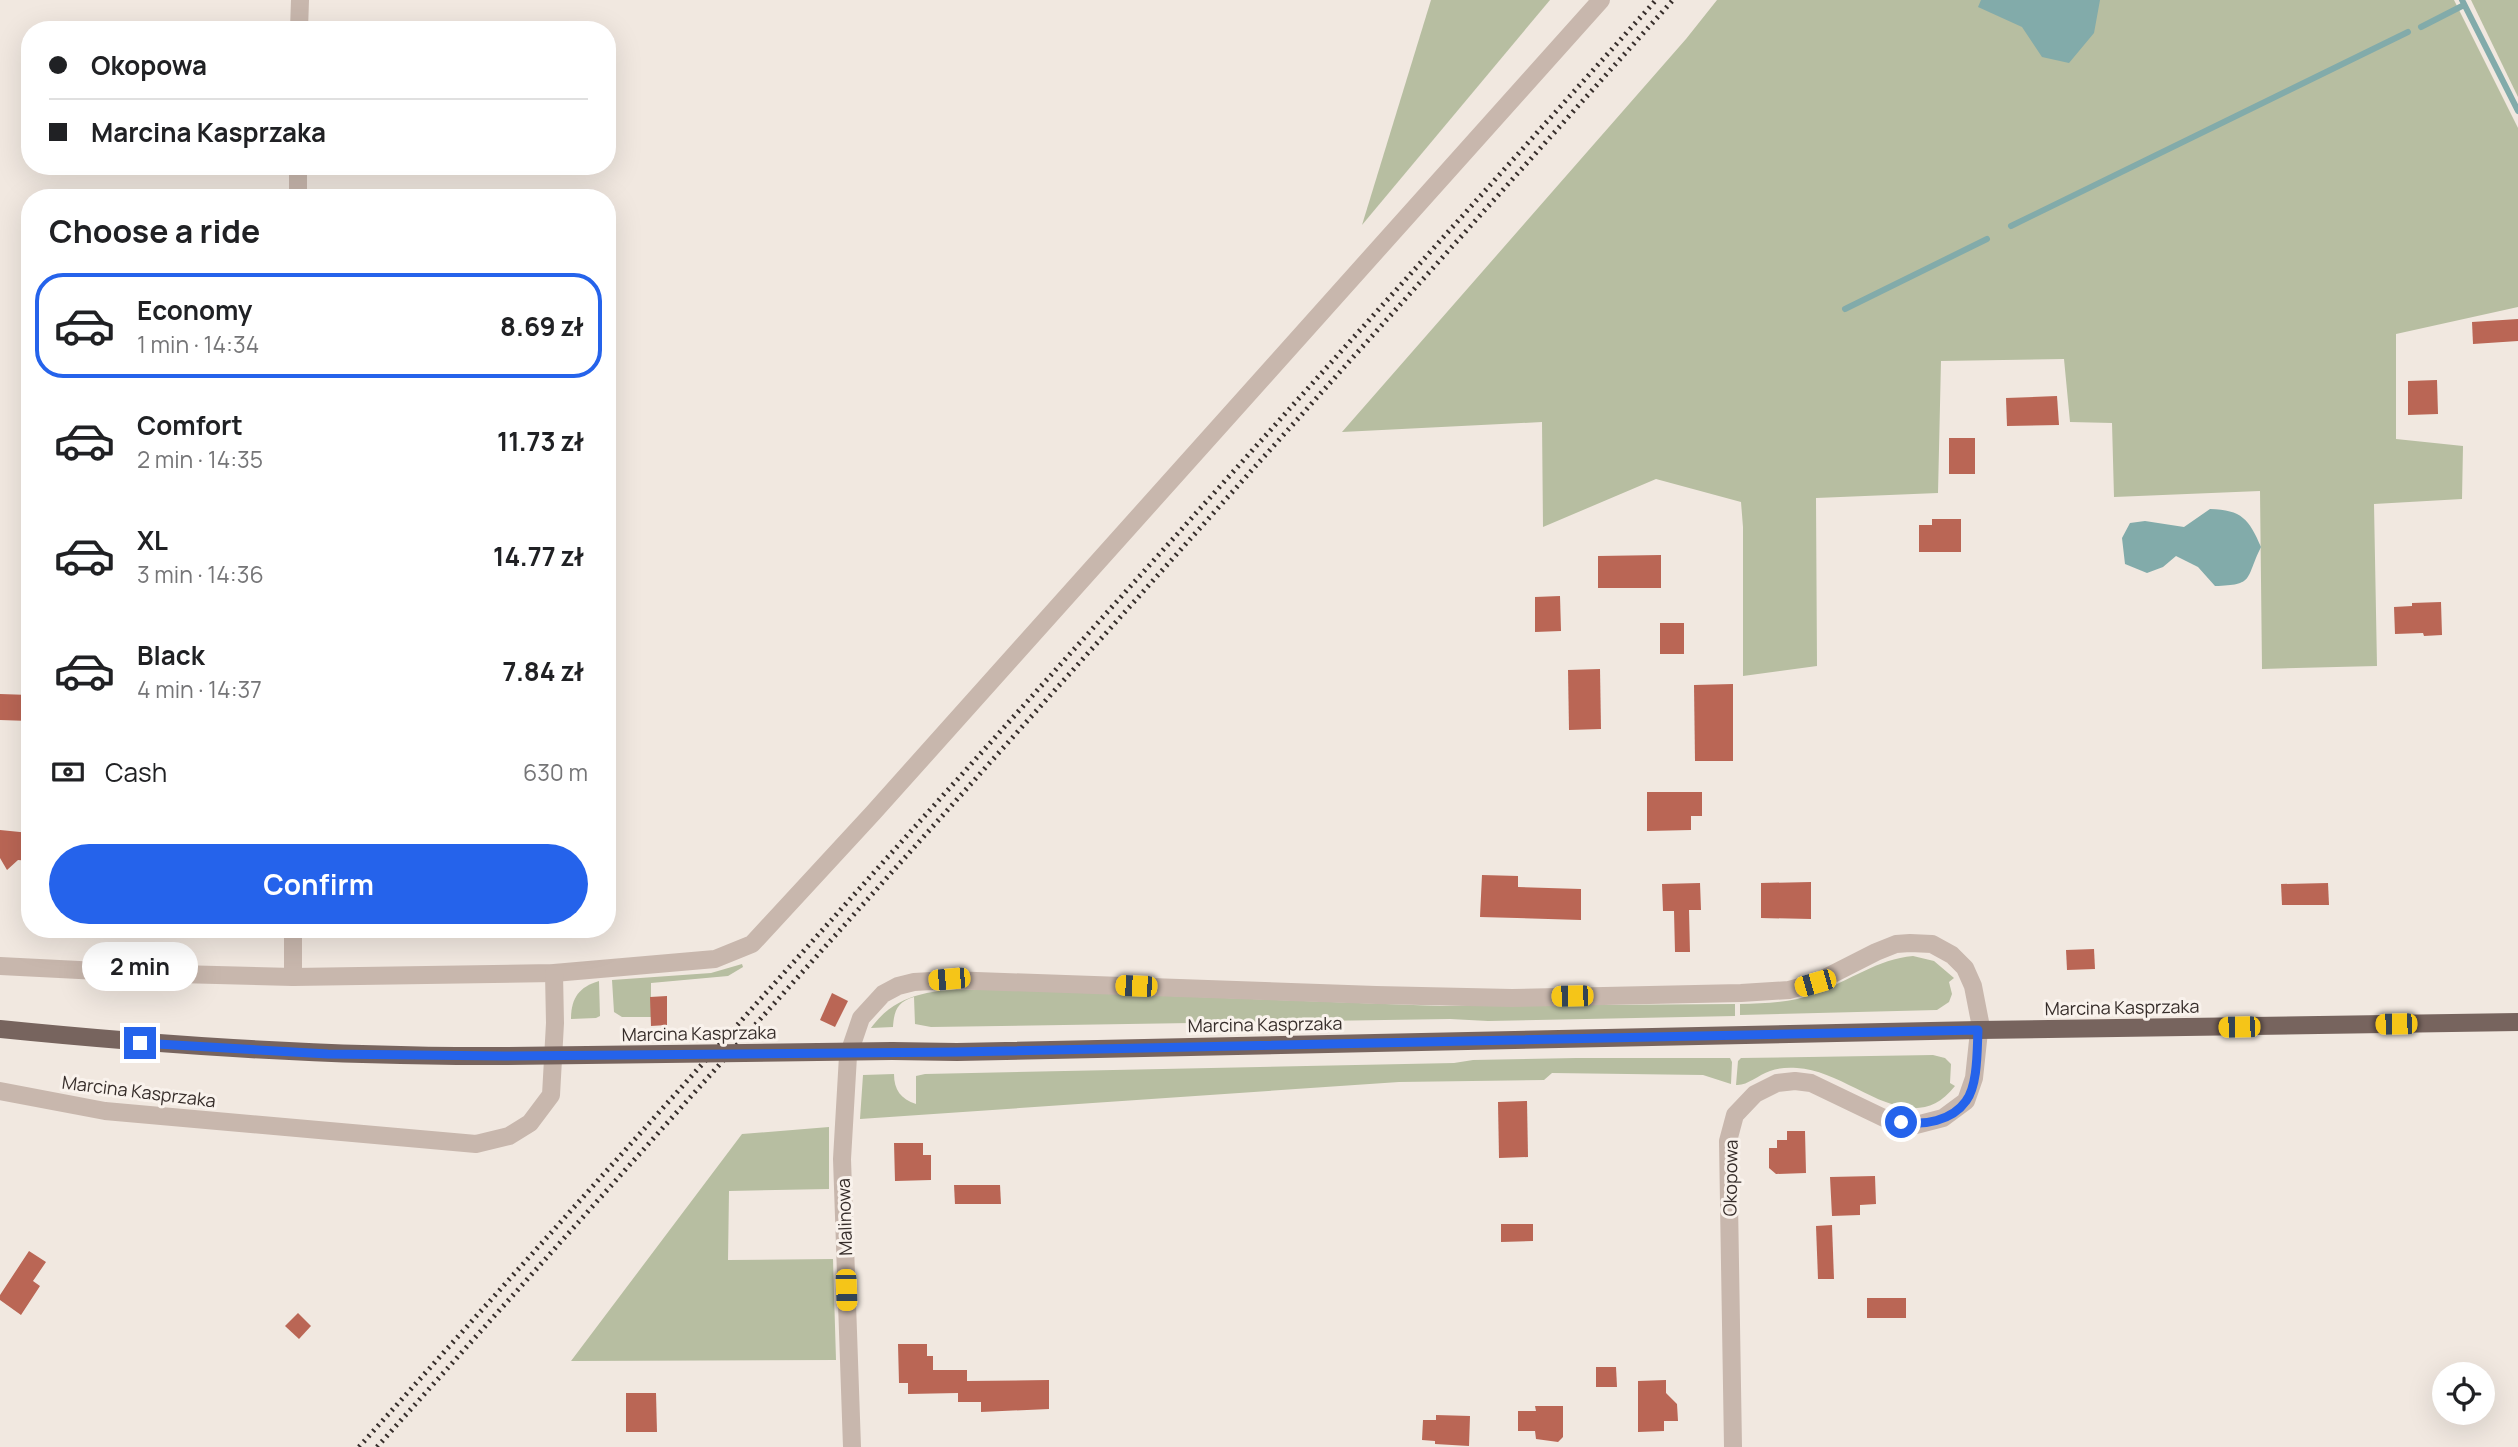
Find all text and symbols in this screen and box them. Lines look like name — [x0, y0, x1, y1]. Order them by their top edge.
text: Okopowa — [91, 47, 207, 83]
text: Marcina Kasprzaka — [91, 114, 326, 150]
text: Choose a ride — [49, 209, 260, 253]
text: Economy — [137, 292, 252, 328]
icon: car — [53, 294, 116, 357]
text: 8.69 zł — [500, 308, 584, 344]
text: 1 min · 14:34 — [137, 328, 259, 360]
text: Comfort — [137, 407, 243, 443]
icon: car — [53, 409, 116, 472]
text: 11.73 zł — [497, 423, 584, 459]
text: 2 min · 14:35 — [137, 443, 263, 475]
text: XL — [137, 522, 168, 558]
icon: car — [53, 524, 116, 587]
text: 14.77 zł — [493, 538, 584, 574]
text: 3 min · 14:36 — [137, 558, 264, 590]
text: Black — [137, 637, 205, 673]
icon: car — [53, 639, 116, 702]
text: 7.84 zł — [503, 653, 584, 689]
text: 4 min · 14:37 — [137, 673, 262, 705]
icon: cash — [49, 753, 87, 791]
text: Cash — [105, 754, 167, 790]
text: 630 m — [523, 756, 588, 788]
button: Confirm — [49, 844, 588, 924]
callout: 2 min — [82, 942, 198, 990]
text: 2 min — [110, 950, 170, 982]
car — [928, 967, 971, 991]
car — [1792, 967, 1839, 999]
car — [1115, 975, 1158, 997]
car — [1551, 985, 1594, 1007]
street label: Marcina Kasprzaka — [2044, 994, 2200, 1020]
street label: Marcina Kasprzaka — [1187, 1011, 1343, 1037]
car — [2375, 1013, 2418, 1035]
car — [2218, 1016, 2261, 1038]
street label: Marcina Kasprzaka — [621, 1020, 777, 1046]
route end — [124, 1027, 156, 1059]
street label: Marcina Kasprzaka — [61, 1070, 217, 1112]
route start — [1885, 1106, 1917, 1138]
street label: Okopowa — [1717, 1139, 1743, 1217]
street label: Malinowa — [831, 1178, 857, 1256]
car — [835, 1269, 858, 1311]
map controls — [2432, 1362, 2495, 1425]
button: locate — [2432, 1362, 2495, 1425]

